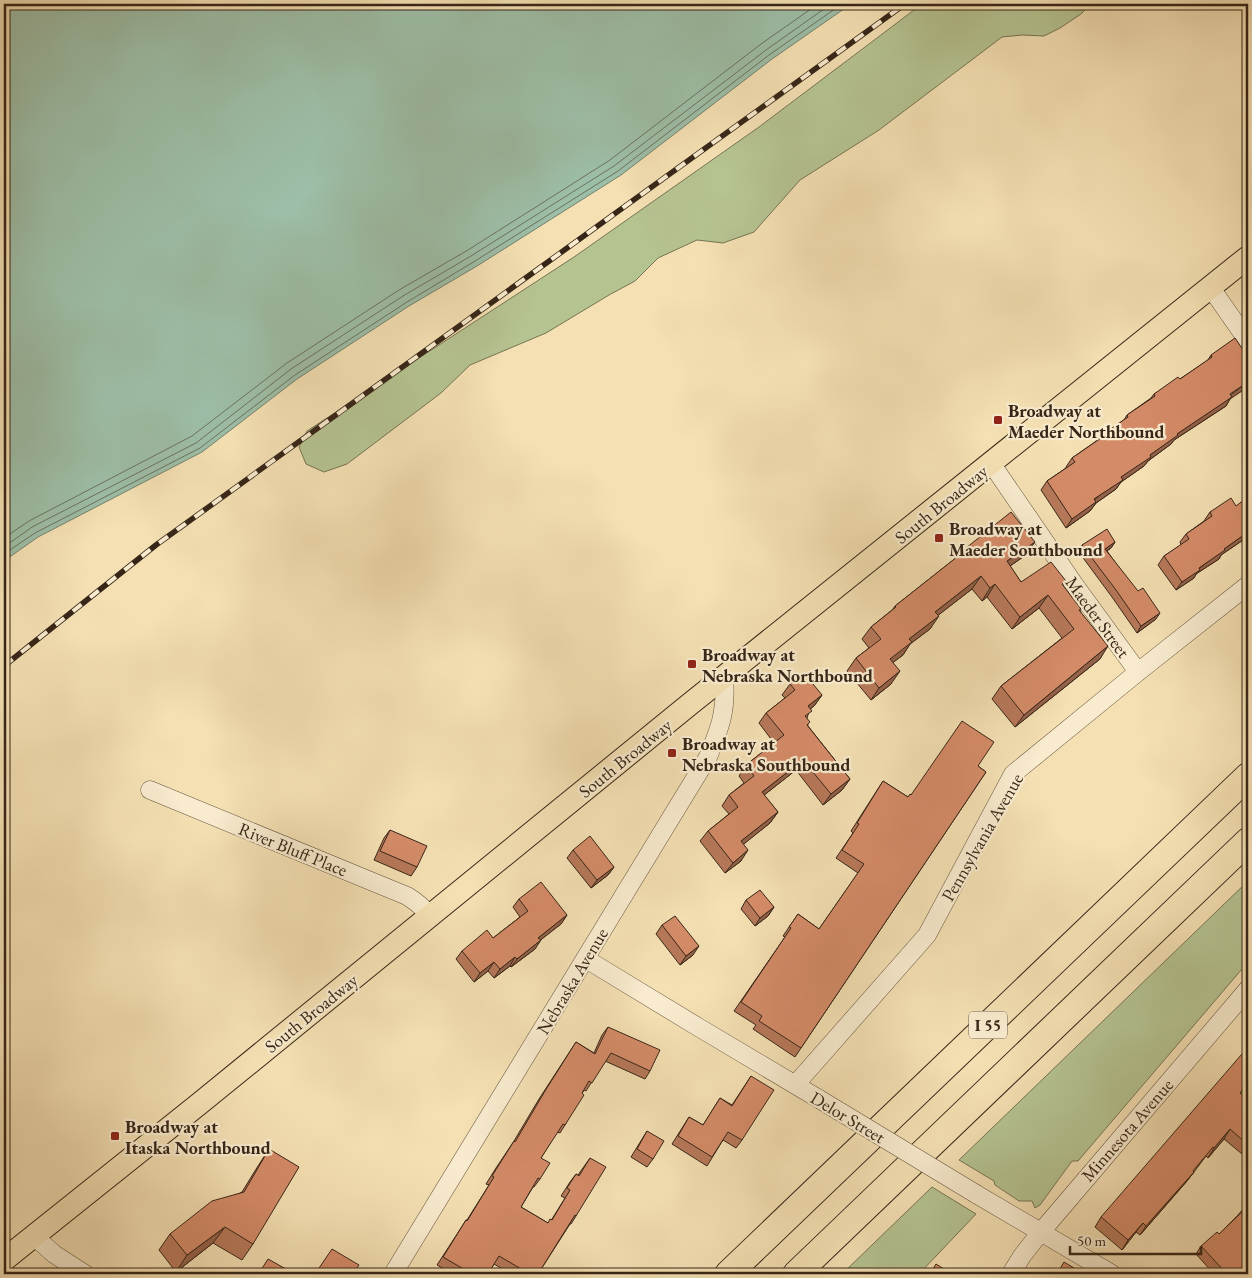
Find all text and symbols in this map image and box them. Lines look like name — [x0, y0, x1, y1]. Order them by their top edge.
place label: Broadway at Maeder Northbound — [1008, 399, 1165, 443]
marker: Broadway at Maeder Northbound — [992, 414, 1004, 426]
street label: South Broadway — [890, 459, 992, 549]
place label: Broadway at Maeder Southbound — [949, 517, 1103, 561]
marker: Broadway at Maeder Southbound — [933, 532, 945, 544]
street label: Maeder Street — [1061, 572, 1135, 663]
place label: Broadway at Nebraska Northbound — [702, 643, 873, 687]
marker: Broadway at Nebraska Northbound — [686, 658, 698, 670]
street label: South Broadway — [574, 713, 676, 803]
place label: Broadway at Nebraska Southbound — [682, 732, 851, 776]
marker: Broadway at Nebraska Southbound — [666, 747, 678, 759]
street label: Pennsylvania Avenue — [936, 769, 1028, 905]
street label: River Bluff Place — [235, 817, 351, 881]
street label: Nebraska Avenue — [531, 923, 613, 1039]
street label: South Broadway — [260, 968, 362, 1058]
road number: I 55 — [969, 1012, 1007, 1038]
street label: Minnesota Avenue — [1076, 1074, 1178, 1186]
street label: Delor Street — [807, 1086, 890, 1148]
place label: Broadway at Itaska Northbound — [125, 1115, 271, 1159]
marker: Broadway at Itaska Northbound — [109, 1130, 121, 1142]
scale bar — [1070, 1223, 1201, 1255]
text: 50 m — [1077, 1231, 1106, 1250]

